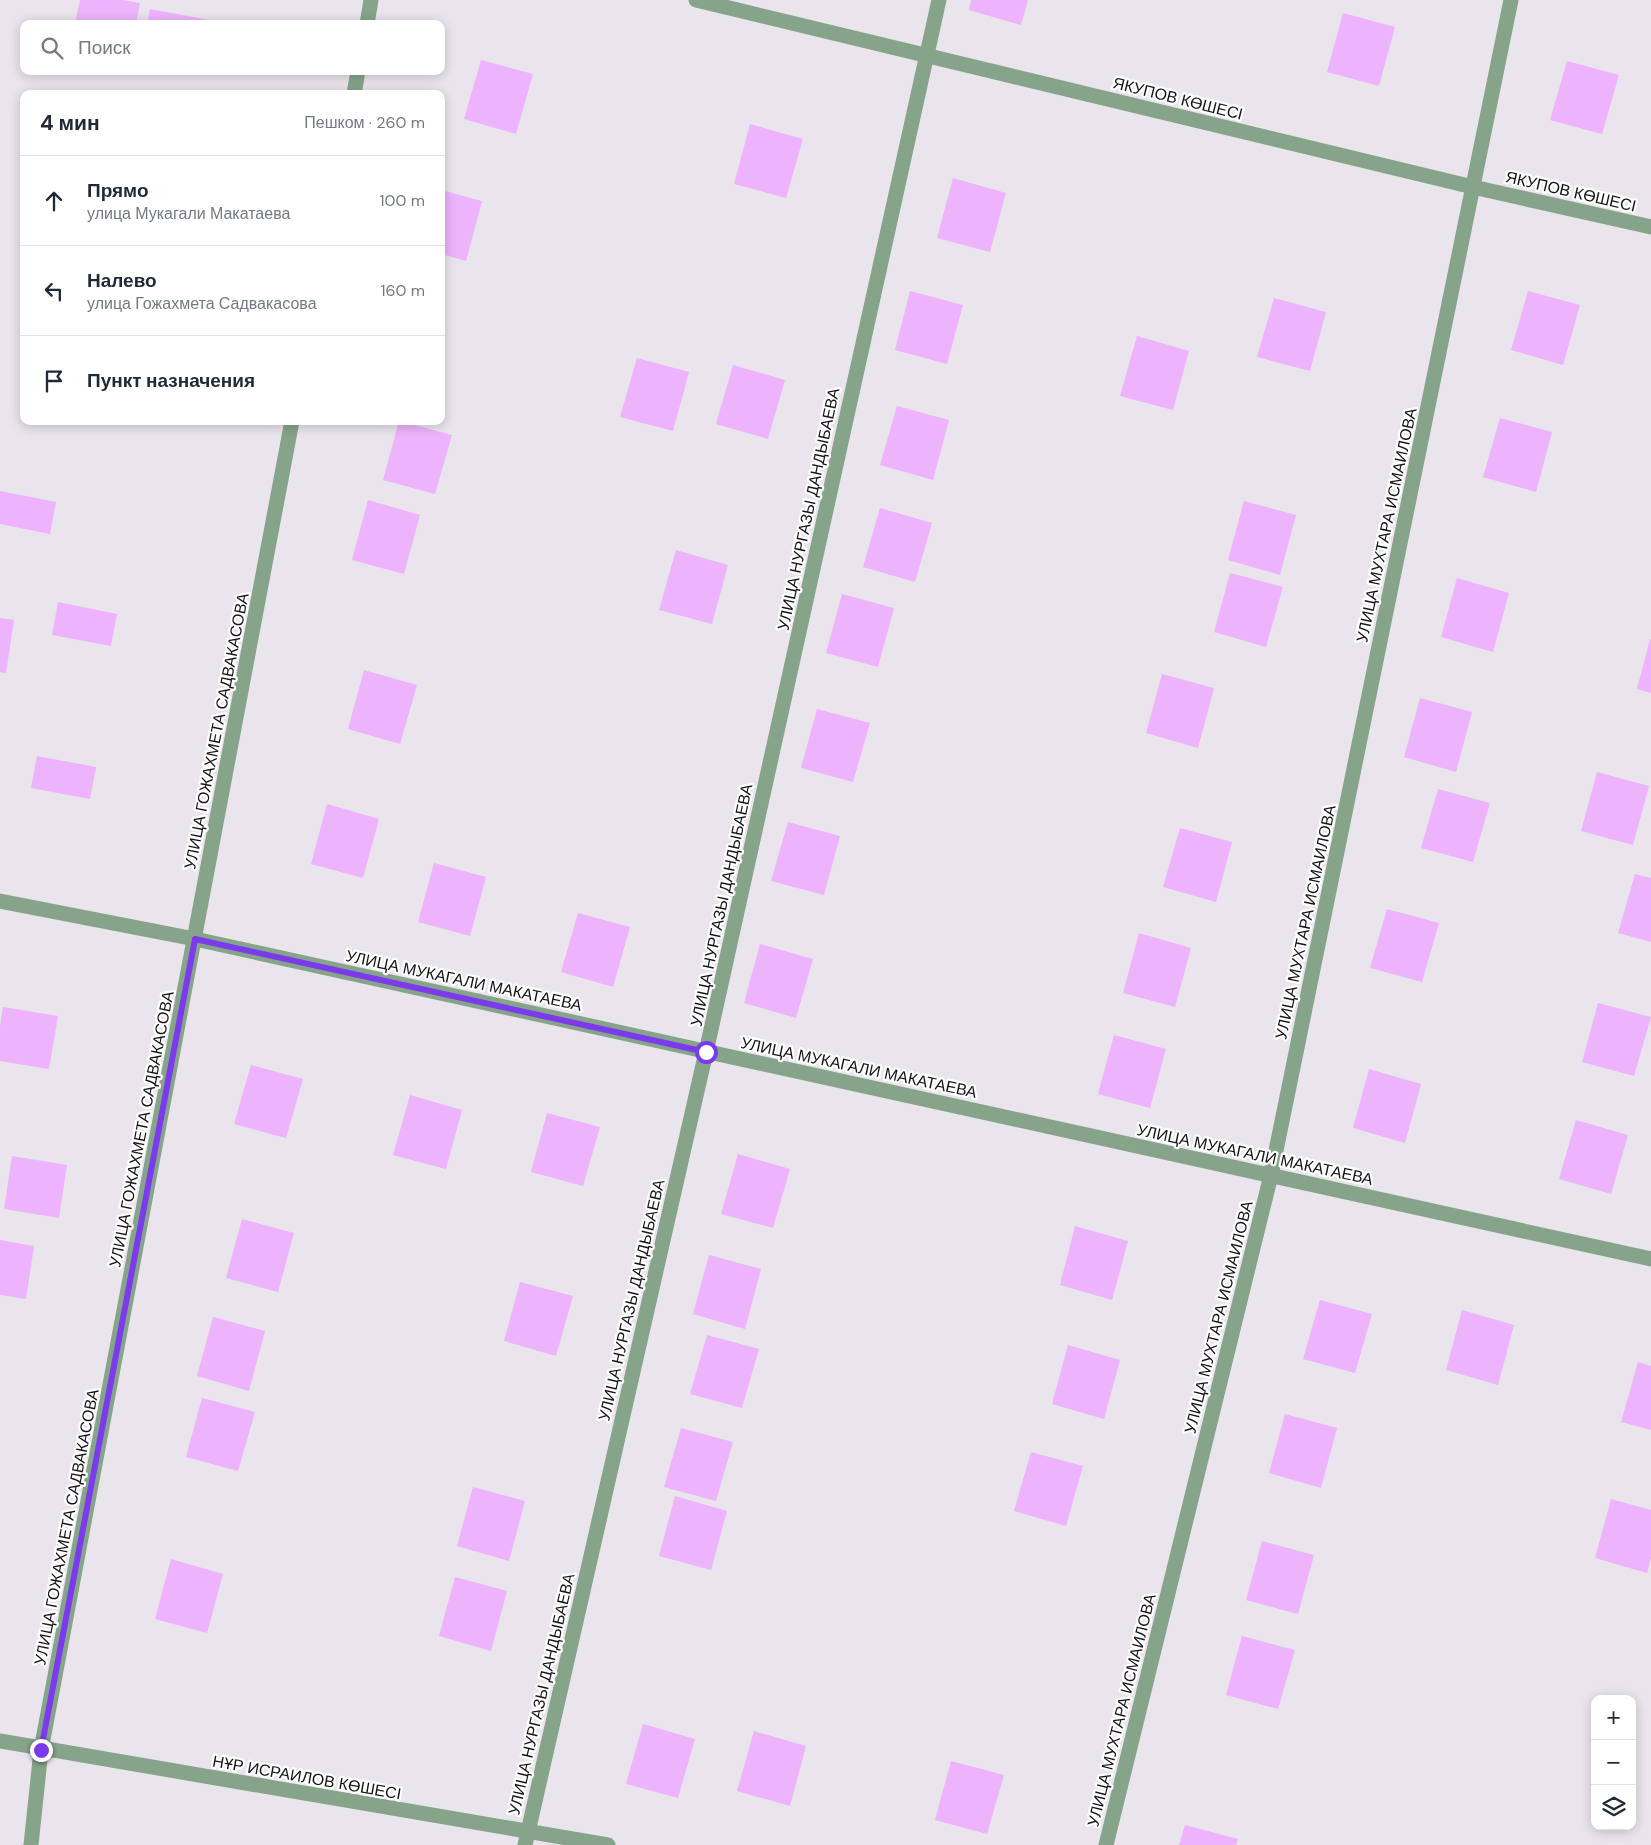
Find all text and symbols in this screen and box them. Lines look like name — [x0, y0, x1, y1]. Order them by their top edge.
search box — [20, 20, 445, 75]
icon: search — [38, 34, 66, 62]
text: Поиск — [78, 35, 131, 60]
street label: ЯКУПОВ КӨШЕСІ — [1111, 72, 1245, 125]
text: 4 мин — [40, 109, 100, 137]
text: Пешком · 260 m — [304, 112, 425, 133]
street label: ЯКУПОВ КӨШЕСІ — [1504, 166, 1638, 217]
text: Прямо — [87, 178, 149, 203]
icon: ahead — [40, 187, 68, 215]
text: 100 m — [380, 190, 425, 211]
text: улица Мукагали Макатаева — [87, 203, 290, 224]
text: Налево — [87, 268, 157, 293]
icon: left — [40, 277, 68, 305]
text: 160 m — [381, 280, 425, 301]
text: улица Гожахмета Садвакасова — [87, 293, 317, 314]
icon: arrive — [40, 367, 68, 395]
text: Пункт назначения — [87, 368, 255, 393]
street label: УЛИЦА НУРГАЗЫ ДАНДЫБАЕВА — [773, 386, 845, 632]
street label: УЛИЦА МУХТАРА ИСМАИЛОВА — [1351, 406, 1422, 644]
street label: УЛИЦА ГОЖАХМЕТА САДВАКАСОВА — [179, 591, 254, 871]
street label: УЛИЦА НУРГАЗЫ ДАНДЫБАЕВА — [686, 782, 758, 1028]
street label: УЛИЦА МУХТАРА ИСМАИЛОВА — [1270, 803, 1341, 1041]
street label: УЛИЦА МУКАГАЛИ МАКАТАЕВА — [344, 945, 584, 1016]
street label: УЛИЦА ГОЖАХМЕТА САДВАКАСОВА — [104, 989, 179, 1269]
street label: УЛИЦА МУКАГАЛИ МАКАТАЕВА — [739, 1032, 979, 1103]
route start — [695, 1041, 718, 1064]
street label: УЛИЦА МУКАГАЛИ МАКАТАЕВА — [1135, 1119, 1375, 1190]
street label: УЛИЦА НУРГАЗЫ ДАНДЫБАЕВА — [593, 1177, 670, 1423]
street label: УЛИЦА МУХТАРА ИСМАИЛОВА — [1179, 1198, 1258, 1436]
street label: УЛИЦА ГОЖАХМЕТА САДВАКАСОВА — [29, 1387, 104, 1667]
street label: УЛИЦА НУРГАЗЫ ДАНДЫБАЕВА — [503, 1571, 580, 1817]
street label: УЛИЦА МУХТАРА ИСМАИЛОВА — [1082, 1591, 1161, 1829]
map controls — [1591, 1695, 1636, 1830]
button: + — [1591, 1695, 1636, 1740]
route end — [30, 1739, 53, 1762]
button: − — [1591, 1740, 1636, 1785]
street label: НҰР ИСРАИЛОВ КӨШЕСІ — [211, 1751, 403, 1804]
button: layers — [1591, 1785, 1636, 1830]

